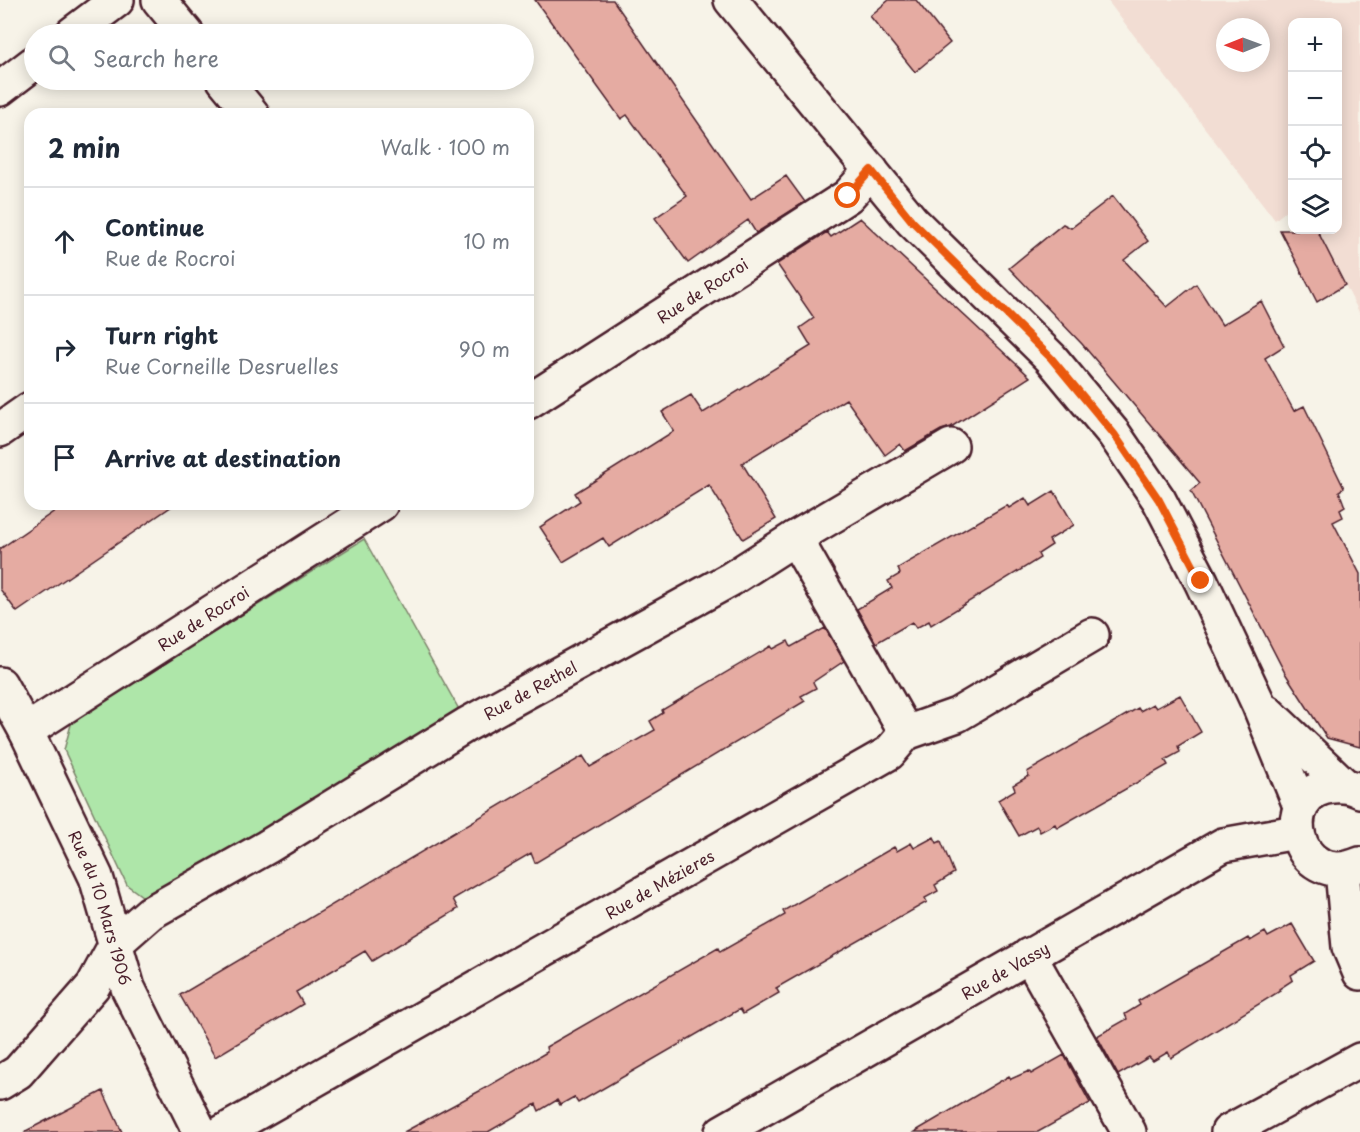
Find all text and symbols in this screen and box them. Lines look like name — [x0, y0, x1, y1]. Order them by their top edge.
north arrow — [1216, 18, 1270, 72]
map controls — [1288, 18, 1342, 234]
button: + — [1288, 18, 1342, 72]
search box — [24, 24, 534, 90]
icon: search — [45, 41, 78, 74]
text: Search here — [93, 41, 219, 74]
button: − — [1288, 72, 1342, 126]
button: locate — [1288, 126, 1342, 180]
text: 2 min — [48, 128, 121, 167]
text: Walk · 100 m — [380, 132, 510, 162]
button: layers — [1288, 180, 1342, 234]
route start — [834, 182, 860, 208]
text: Continue — [105, 210, 204, 243]
icon: ahead — [48, 225, 81, 258]
text: 10 m — [463, 226, 510, 256]
text: Rue de Rocroi — [105, 243, 236, 273]
street label: Rue de Rocroi — [652, 252, 752, 328]
text: Turn right — [105, 318, 218, 351]
icon: right — [48, 333, 81, 366]
text: 90 m — [459, 334, 510, 364]
text: Rue Corneille Desruelles — [105, 351, 339, 381]
icon: arrive — [48, 441, 81, 474]
text: Arrive at destination — [105, 441, 341, 474]
route end — [1187, 567, 1213, 593]
street label: Rue de Rocroi — [152, 580, 253, 656]
street label: Rue de Rethel — [479, 654, 581, 725]
street label: Rue du 10 Mars 1906 — [63, 826, 138, 988]
street label: Rue de Mézieres — [600, 843, 718, 924]
street label: Rue de Vassy — [956, 935, 1053, 1005]

